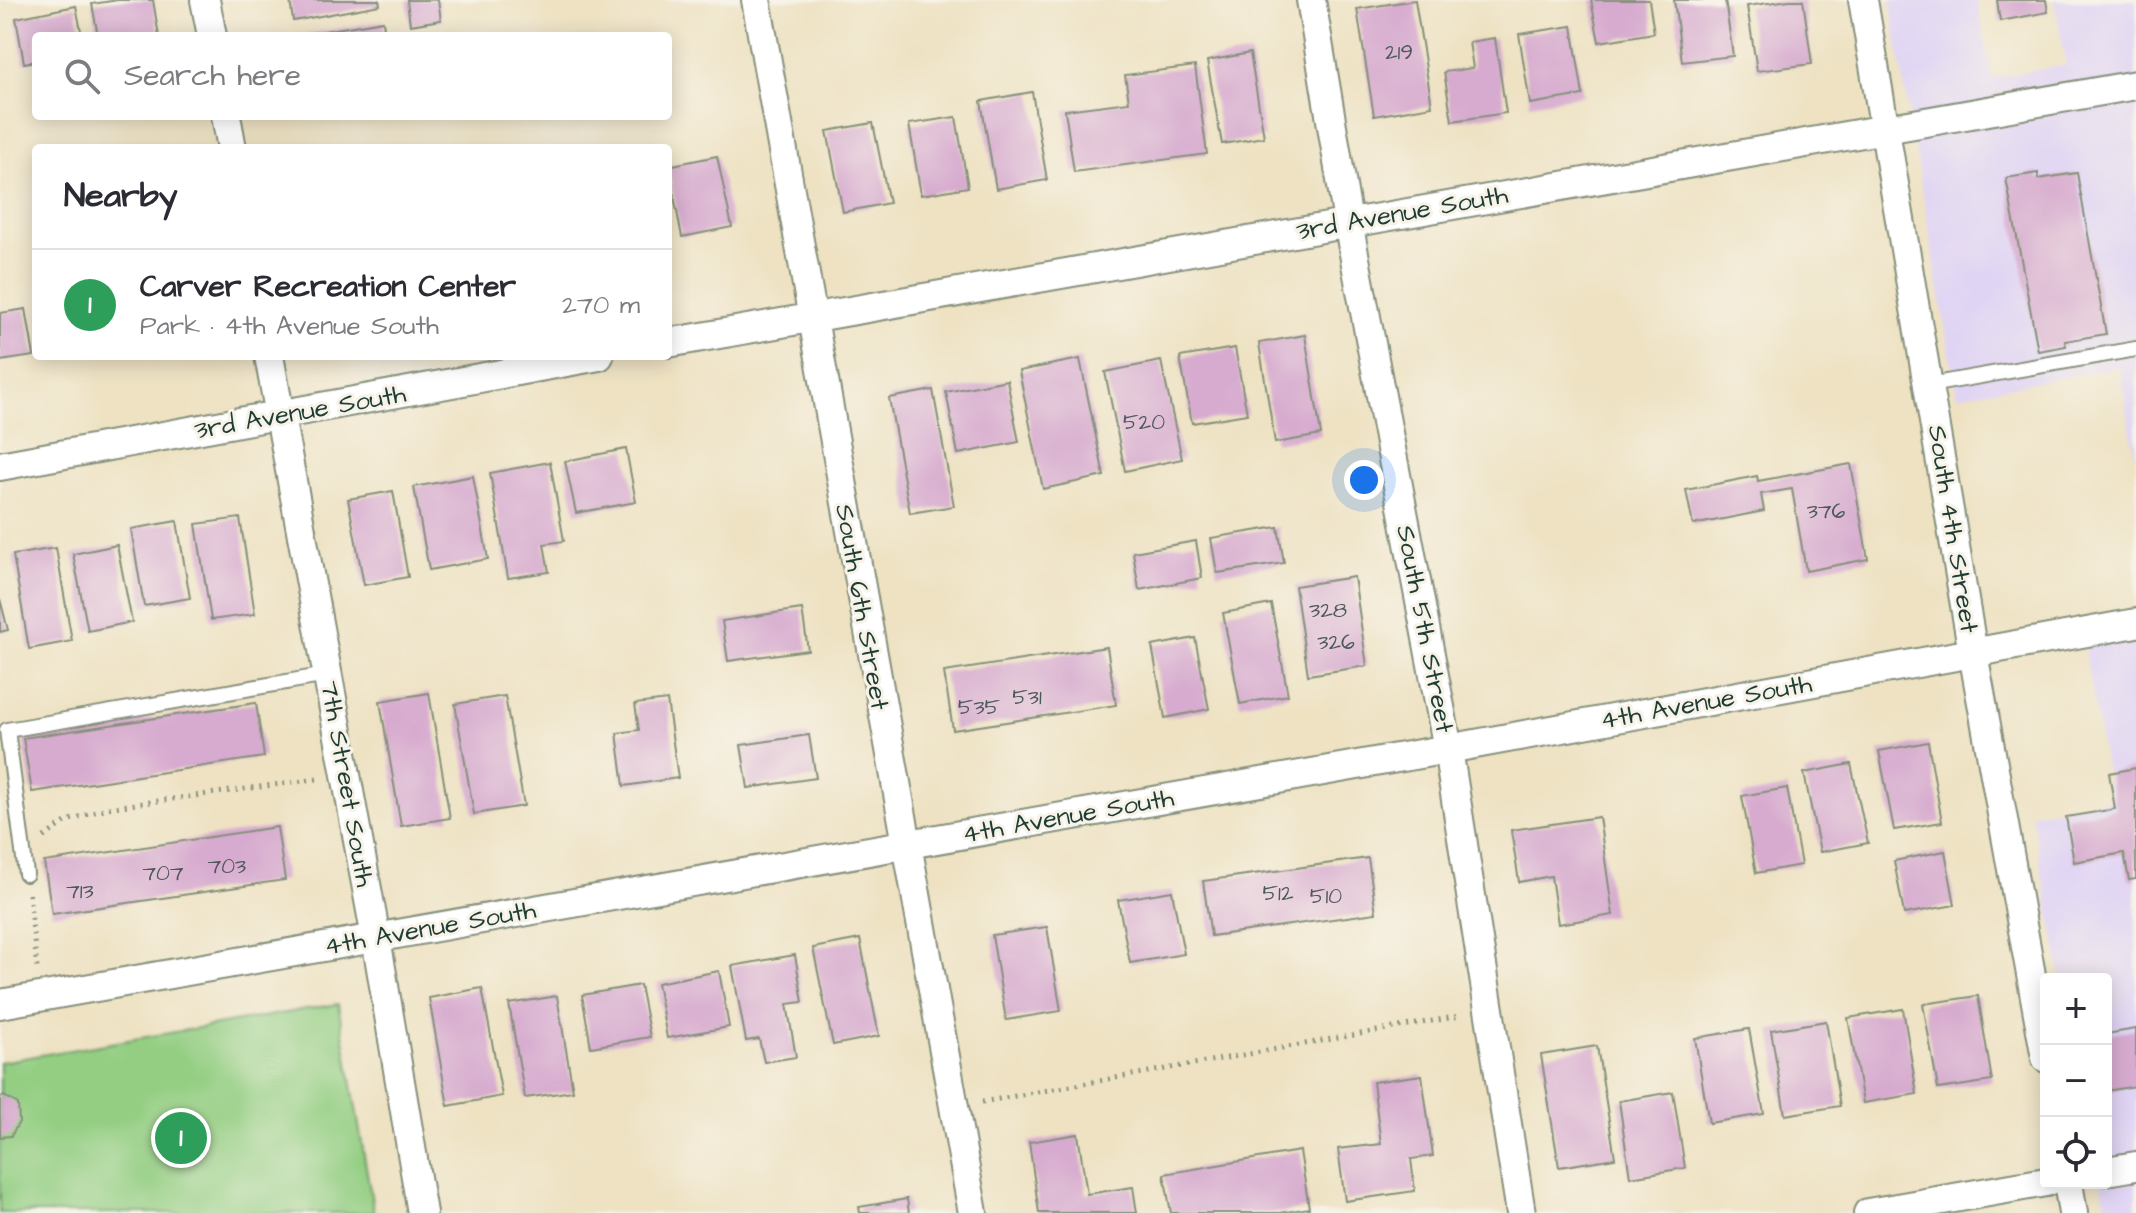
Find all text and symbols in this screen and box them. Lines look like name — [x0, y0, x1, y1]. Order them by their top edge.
search box — [32, 32, 672, 120]
house number: 219 — [1385, 37, 1413, 68]
icon: search — [60, 54, 104, 98]
text: Search here — [124, 55, 301, 97]
text: Nearby — [64, 172, 178, 220]
street label: 3rd Avenue South — [1293, 177, 1511, 249]
text: Carver Recreation Center — [140, 266, 516, 308]
text: 1 — [88, 287, 92, 323]
text: 270 m — [562, 287, 640, 323]
text: Park · 4th Avenue South — [140, 308, 439, 344]
street label: 3rd Avenue South — [191, 376, 409, 448]
house number: 520 — [1123, 407, 1165, 438]
street label: South 4th Street — [1919, 422, 1987, 636]
your location — [1344, 460, 1384, 500]
house number: 376 — [1807, 496, 1845, 527]
street label: South 6th Street — [826, 501, 898, 713]
street label: South 5th Street — [1387, 522, 1463, 736]
house number: 328 — [1309, 595, 1347, 626]
house number: 326 — [1317, 627, 1355, 658]
street label: 4th Avenue South — [1597, 666, 1815, 738]
street label: 7th Street South — [311, 678, 383, 890]
house number: 531 — [1012, 682, 1042, 713]
house number: 535 — [958, 692, 1001, 723]
street label: 4th Avenue South — [959, 780, 1177, 852]
house number: 703 — [208, 851, 246, 882]
house number: 707 — [143, 858, 184, 889]
house number: 713 — [66, 876, 94, 907]
house number: 512 — [1263, 878, 1294, 909]
house number: 510 — [1310, 881, 1342, 912]
street label: 4th Avenue South — [321, 892, 539, 964]
map controls — [2040, 973, 2112, 1189]
button: + — [2040, 973, 2112, 1045]
button: − — [2040, 1045, 2112, 1117]
pin: 1 — [155, 1108, 207, 1168]
button: locate — [2040, 1117, 2112, 1189]

